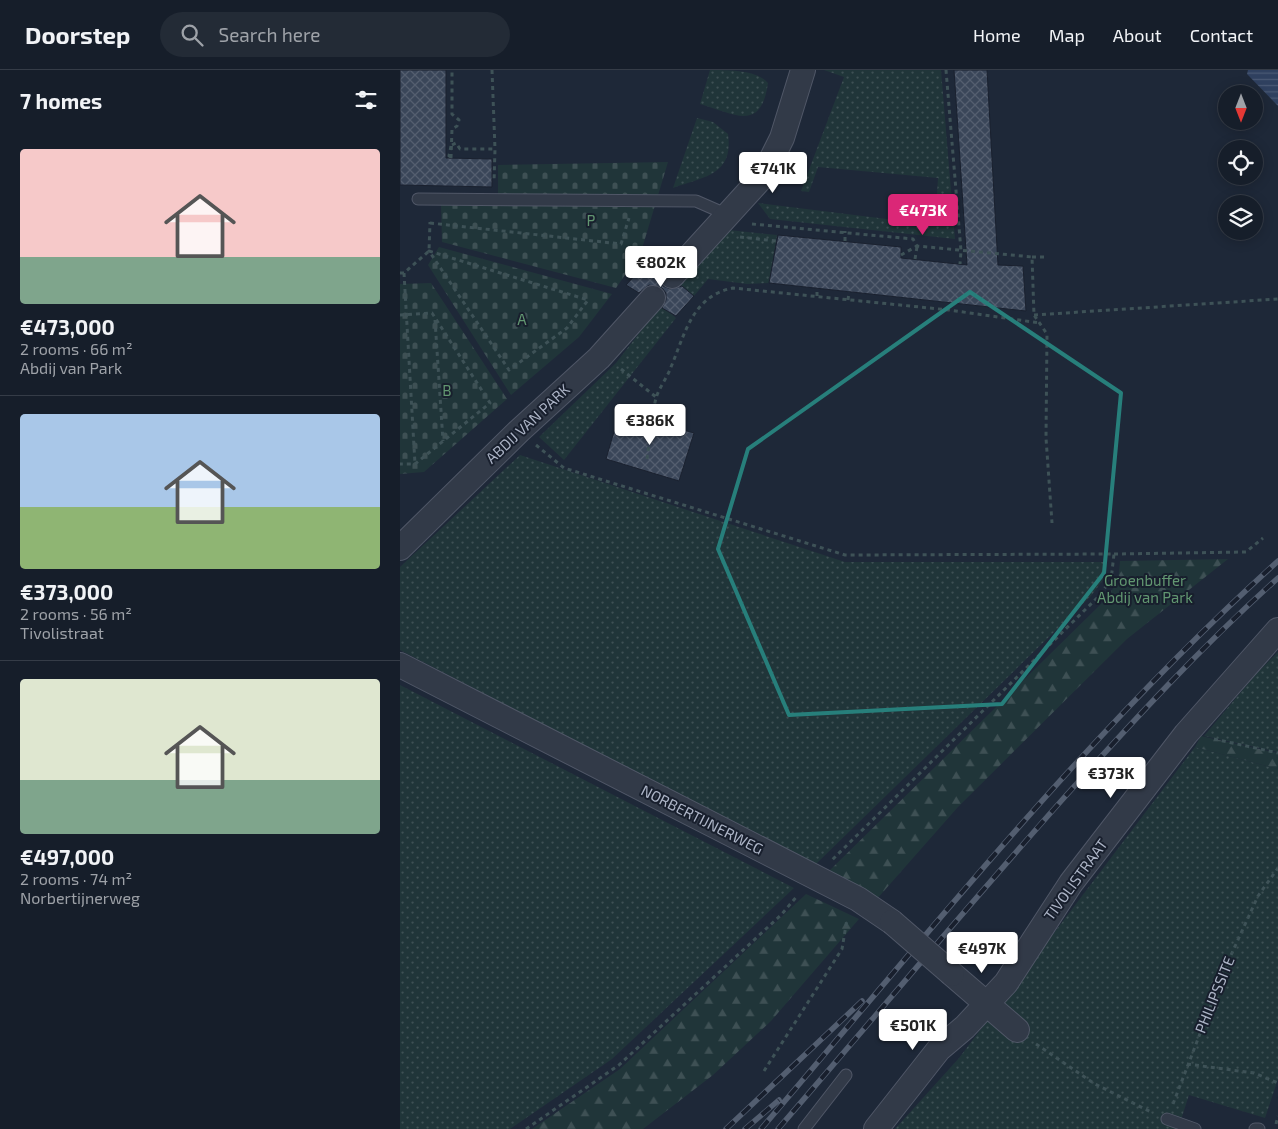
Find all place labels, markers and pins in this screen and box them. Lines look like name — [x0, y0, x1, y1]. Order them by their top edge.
pin: €741K — [738, 152, 808, 194]
pin: €473K — [888, 194, 958, 236]
pin: €802K — [626, 246, 696, 288]
pin: €386K — [615, 404, 685, 446]
pin: €373K — [1076, 756, 1146, 799]
pin: €497K — [947, 932, 1017, 974]
pin: €501K — [878, 1008, 948, 1051]

